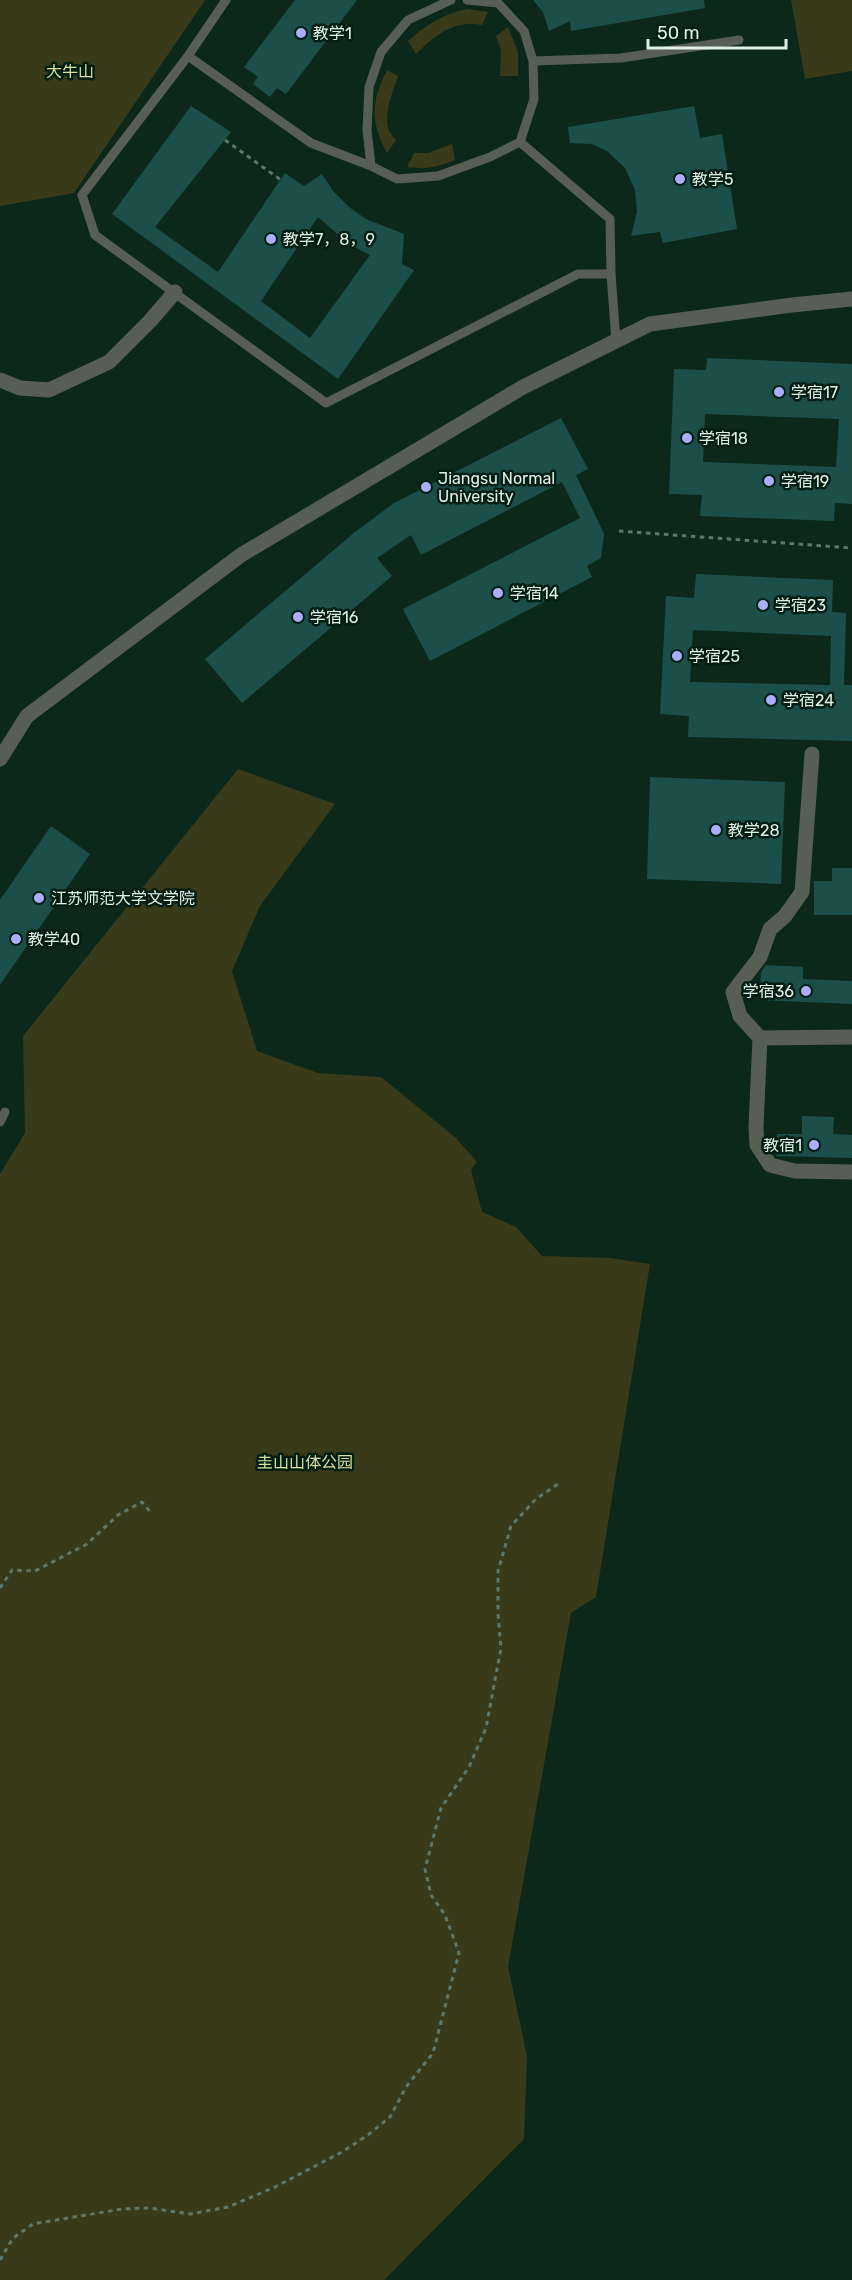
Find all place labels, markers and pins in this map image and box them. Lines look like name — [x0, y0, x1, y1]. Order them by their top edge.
place label: 教学1 — [313, 24, 352, 43]
marker: 教学1 — [294, 26, 308, 40]
place label: 教学5 — [692, 170, 734, 189]
marker: 教学5 — [673, 172, 687, 186]
place label: 教学7，8，9 — [283, 230, 375, 249]
marker: 教学7，8，9 — [264, 232, 278, 246]
place label: 学宿17 — [791, 383, 838, 402]
marker: 学宿17 — [772, 385, 786, 399]
place label: 学宿18 — [699, 429, 748, 448]
marker: 学宿18 — [680, 431, 694, 445]
place label: Jiangsu Normal University — [438, 469, 555, 506]
place label: 学宿19 — [781, 472, 829, 491]
marker: 学宿19 — [762, 474, 776, 488]
marker: Jiangsu Normal University — [419, 480, 433, 494]
place label: 学宿14 — [510, 584, 559, 603]
marker: 学宿14 — [491, 586, 505, 600]
place label: 学宿23 — [775, 596, 826, 615]
marker: 学宿23 — [756, 598, 770, 612]
place label: 学宿16 — [310, 608, 359, 627]
marker: 学宿16 — [291, 610, 305, 624]
place label: 学宿25 — [689, 647, 740, 666]
marker: 学宿25 — [670, 649, 684, 663]
place label: 学宿24 — [783, 691, 834, 710]
marker: 学宿24 — [764, 693, 778, 707]
place label: 教学28 — [728, 821, 780, 840]
marker: 教学28 — [709, 823, 723, 837]
place label: 江苏师范大学文学院 — [51, 889, 195, 908]
marker: 江苏师范大学文学院 — [32, 891, 46, 905]
place label: 教学40 — [28, 930, 80, 949]
marker: 教学40 — [9, 932, 23, 946]
place label: 学宿36 — [743, 982, 794, 1001]
marker: 学宿36 — [799, 984, 813, 998]
place label: 教宿1 — [763, 1136, 802, 1155]
marker: 教宿1 — [807, 1138, 821, 1152]

